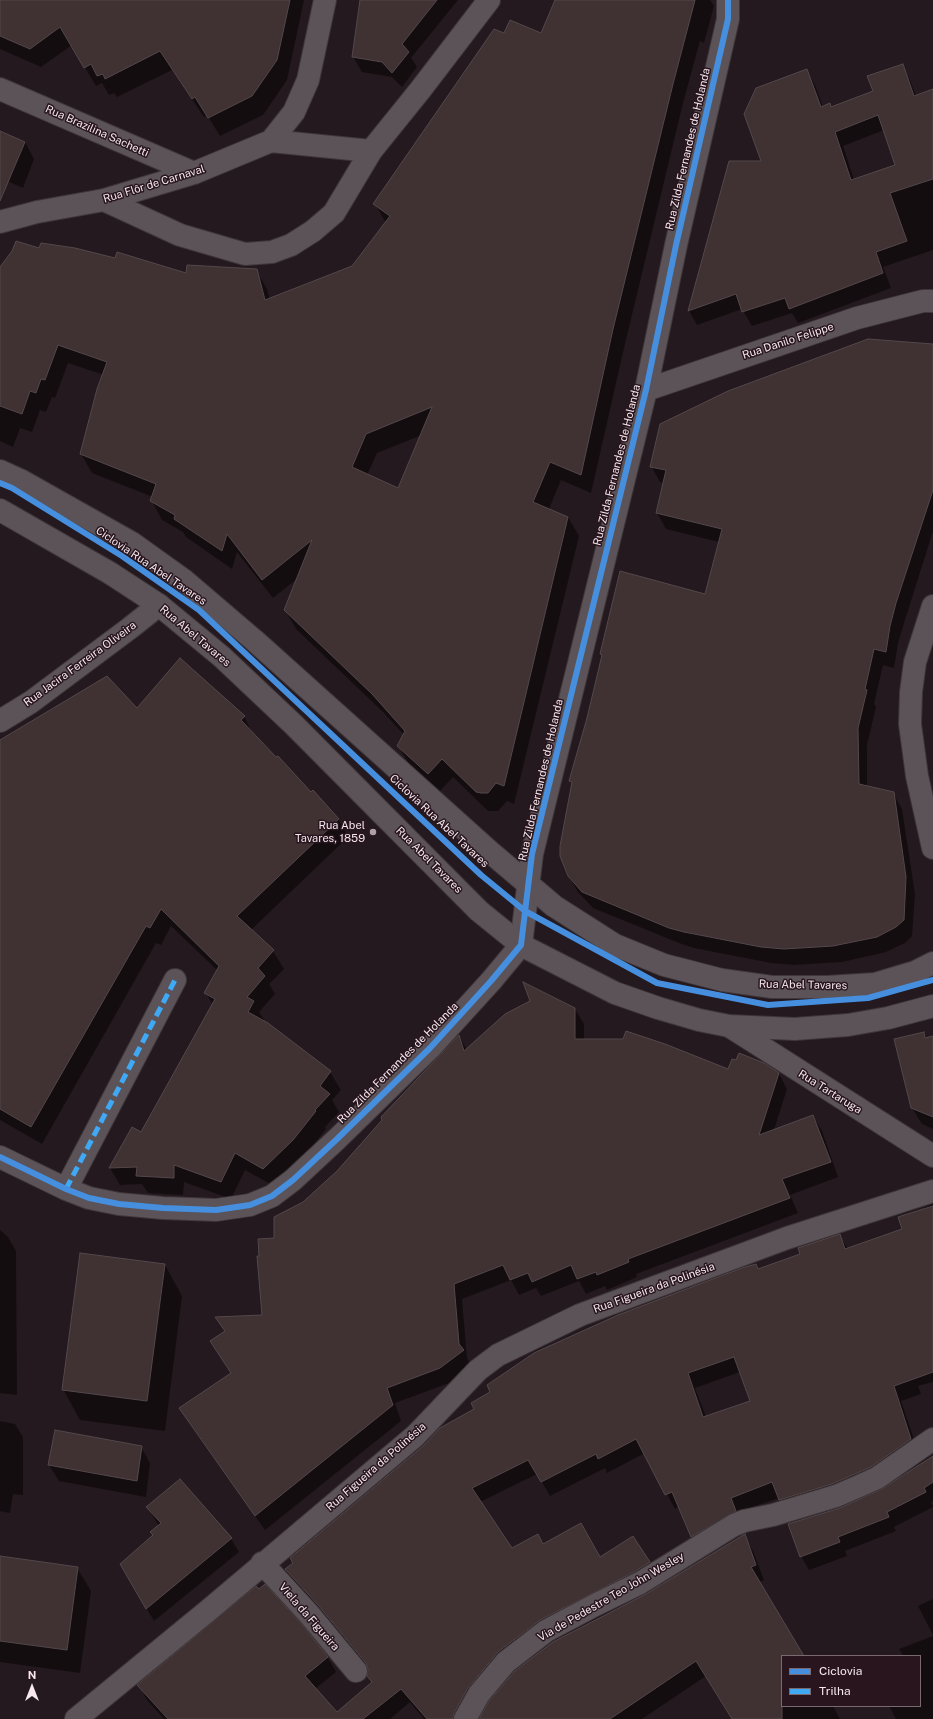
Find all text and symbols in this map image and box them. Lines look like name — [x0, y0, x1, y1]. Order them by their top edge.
street label: Rua Zilda Fernandes de Holanda — [663, 67, 713, 231]
street label: Rua Brazilina Sachetti — [43, 102, 151, 160]
street label: Rua Flôr de Carnaval — [102, 162, 206, 206]
street label: Rua Danilo Felippe — [741, 320, 835, 362]
street label: Rua Zilda Fernandes de Holanda — [591, 383, 643, 547]
street label: Ciclovia Rua Abel Tavares — [93, 524, 209, 608]
street label: Rua Abel Tavares — [157, 603, 233, 669]
street label: Rua Jacira Ferreira Oliveira — [21, 619, 139, 709]
street label: Rua Zilda Fernandes de Holanda — [516, 698, 566, 862]
street label: Ciclovia Rua Abel Tavares — [387, 772, 491, 870]
place label: Rua Abel Tavares, 1859 — [295, 819, 365, 845]
street label: Rua Abel Tavares — [393, 824, 465, 896]
marker: Rua Abel Tavares, 1859 — [368, 827, 378, 837]
street label: Rua Abel Tavares — [759, 978, 847, 992]
street label: Rua Zilda Fernandes de Holanda — [335, 1000, 461, 1126]
street label: Rua Tartaruga — [796, 1067, 864, 1117]
street label: Rua Figueira da Polinésia — [592, 1260, 716, 1316]
street label: Rua Figueira da Polinésia — [323, 1420, 429, 1514]
street label: Via de Pedestre Teo John Wesley — [536, 1550, 686, 1644]
street label: Viela da Figueira — [276, 1581, 342, 1653]
legend — [781, 1655, 921, 1707]
text: Ciclovia — [819, 1664, 862, 1678]
north arrow — [12, 1667, 52, 1707]
text: N — [28, 1669, 36, 1681]
text: Trilha — [819, 1684, 851, 1698]

